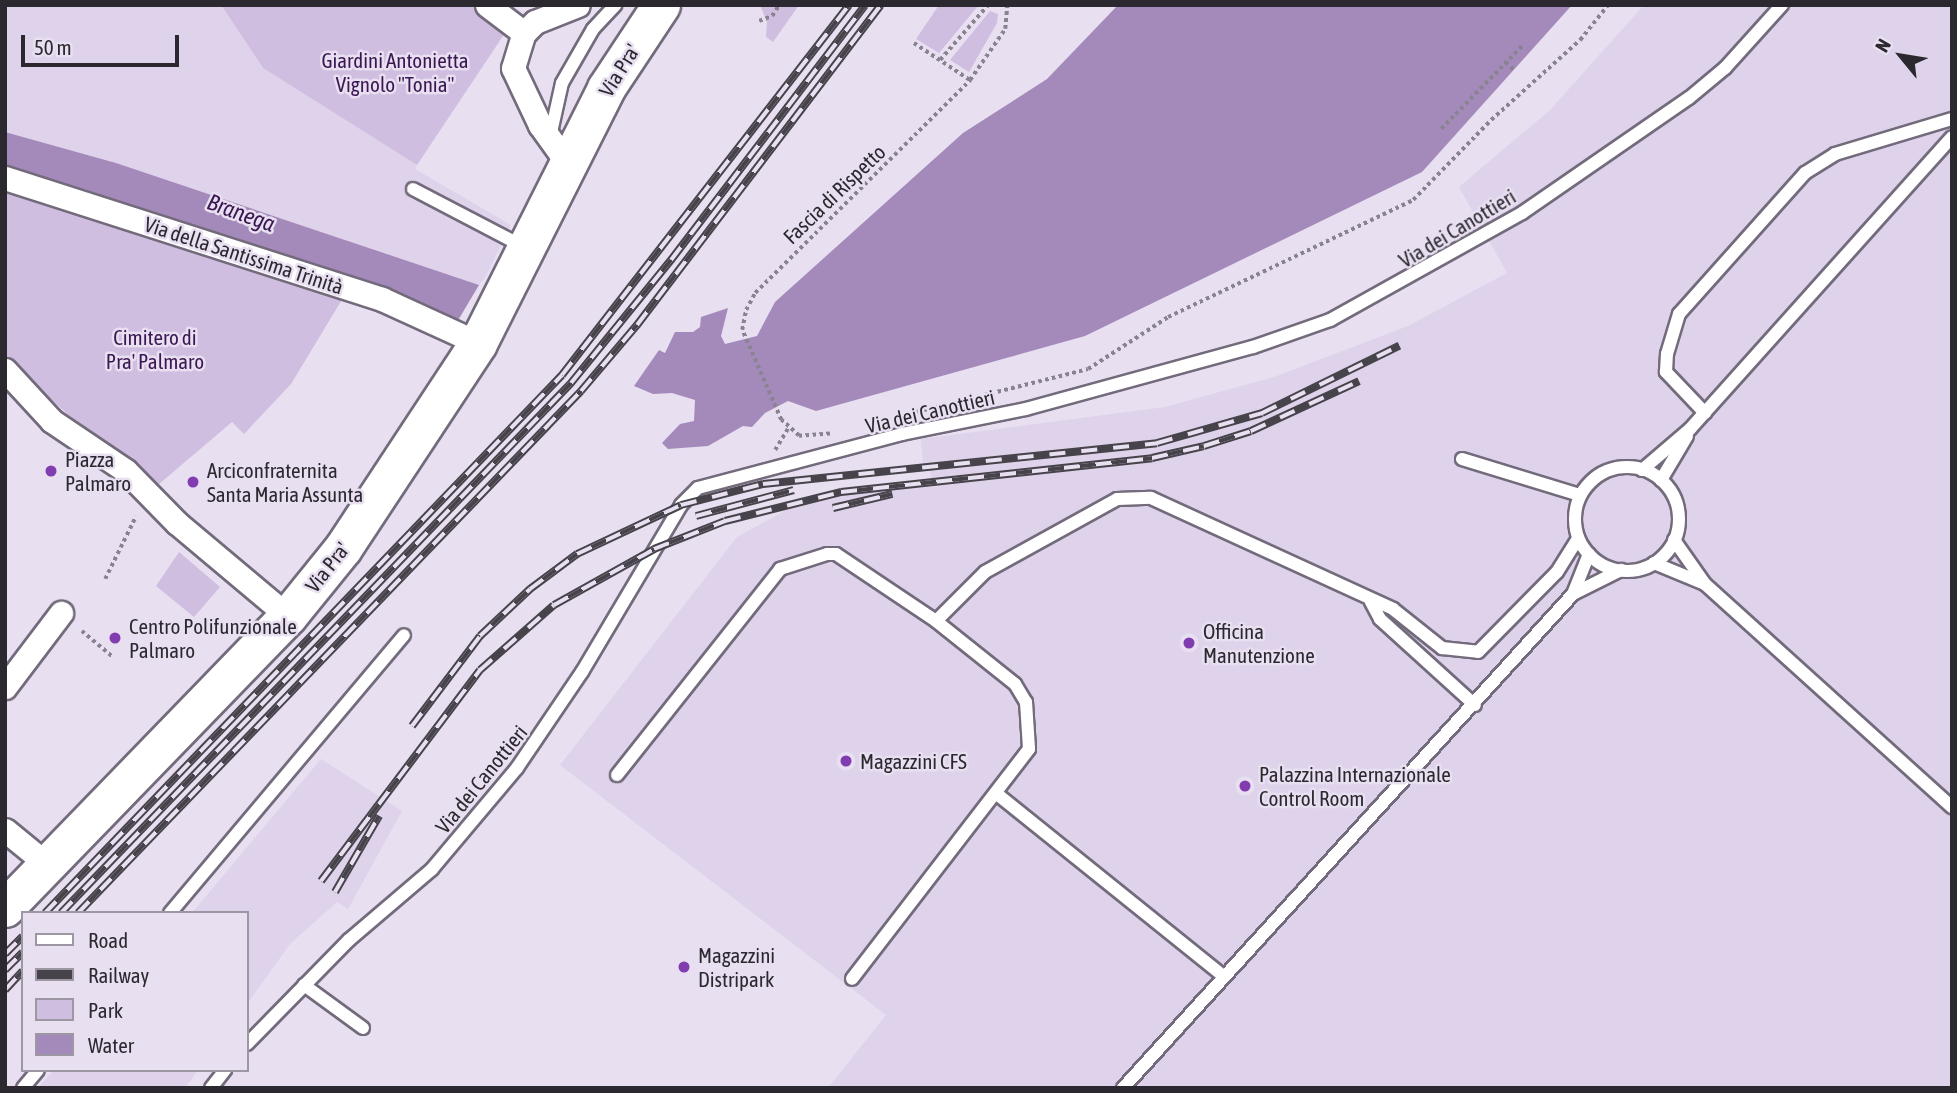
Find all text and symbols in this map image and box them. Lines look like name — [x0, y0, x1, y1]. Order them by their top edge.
scale bar — [24, 21, 182, 65]
north arrow — [1866, 21, 1936, 91]
text: 50 m — [34, 35, 72, 59]
text: N — [1870, 35, 1895, 56]
street label: Via Pra' — [593, 39, 645, 101]
park label: Giardini Antonietta Vignolo "Tonia" — [321, 47, 469, 97]
street label: Fascia di Rispetto — [778, 139, 890, 249]
street label: Via dei Canottieri — [1394, 183, 1520, 273]
water label: Branega — [203, 188, 279, 238]
street label: Via della Santissima Trinità — [141, 211, 347, 299]
park label: Cimitero di Pra' Palmaro — [106, 324, 204, 374]
street label: Via dei Canottieri — [863, 384, 997, 438]
place label: Piazza Palmaro — [65, 446, 131, 496]
place label: Arciconfraternita Santa Maria Assunta — [207, 457, 363, 507]
marker: Piazza Palmaro — [43, 463, 59, 479]
marker: Arciconfraternita Santa Maria Assunta — [185, 474, 201, 490]
street label: Via Pra' — [300, 537, 354, 597]
place label: Centro Polifunzionale Palmaro — [129, 613, 297, 663]
place label: Officina Manutenzione — [1203, 618, 1315, 668]
marker: Centro Polifunzionale Palmaro — [107, 630, 123, 646]
marker: Officina Manutenzione — [1181, 635, 1197, 651]
street label: Via dei Canottieri — [430, 720, 532, 838]
place label: Magazzini CFS — [860, 748, 967, 774]
marker: Magazzini CFS — [838, 753, 854, 769]
place label: Palazzina Internazionale Control Room — [1259, 761, 1451, 811]
marker: Palazzina Internazionale Control Room — [1237, 778, 1253, 794]
legend — [21, 911, 248, 1072]
text: Road — [88, 928, 128, 952]
place label: Magazzini Distripark — [698, 942, 775, 992]
marker: Magazzini Distripark — [676, 959, 692, 975]
text: Railway — [88, 963, 149, 987]
text: Park — [88, 998, 123, 1022]
text: Water — [88, 1033, 134, 1057]

